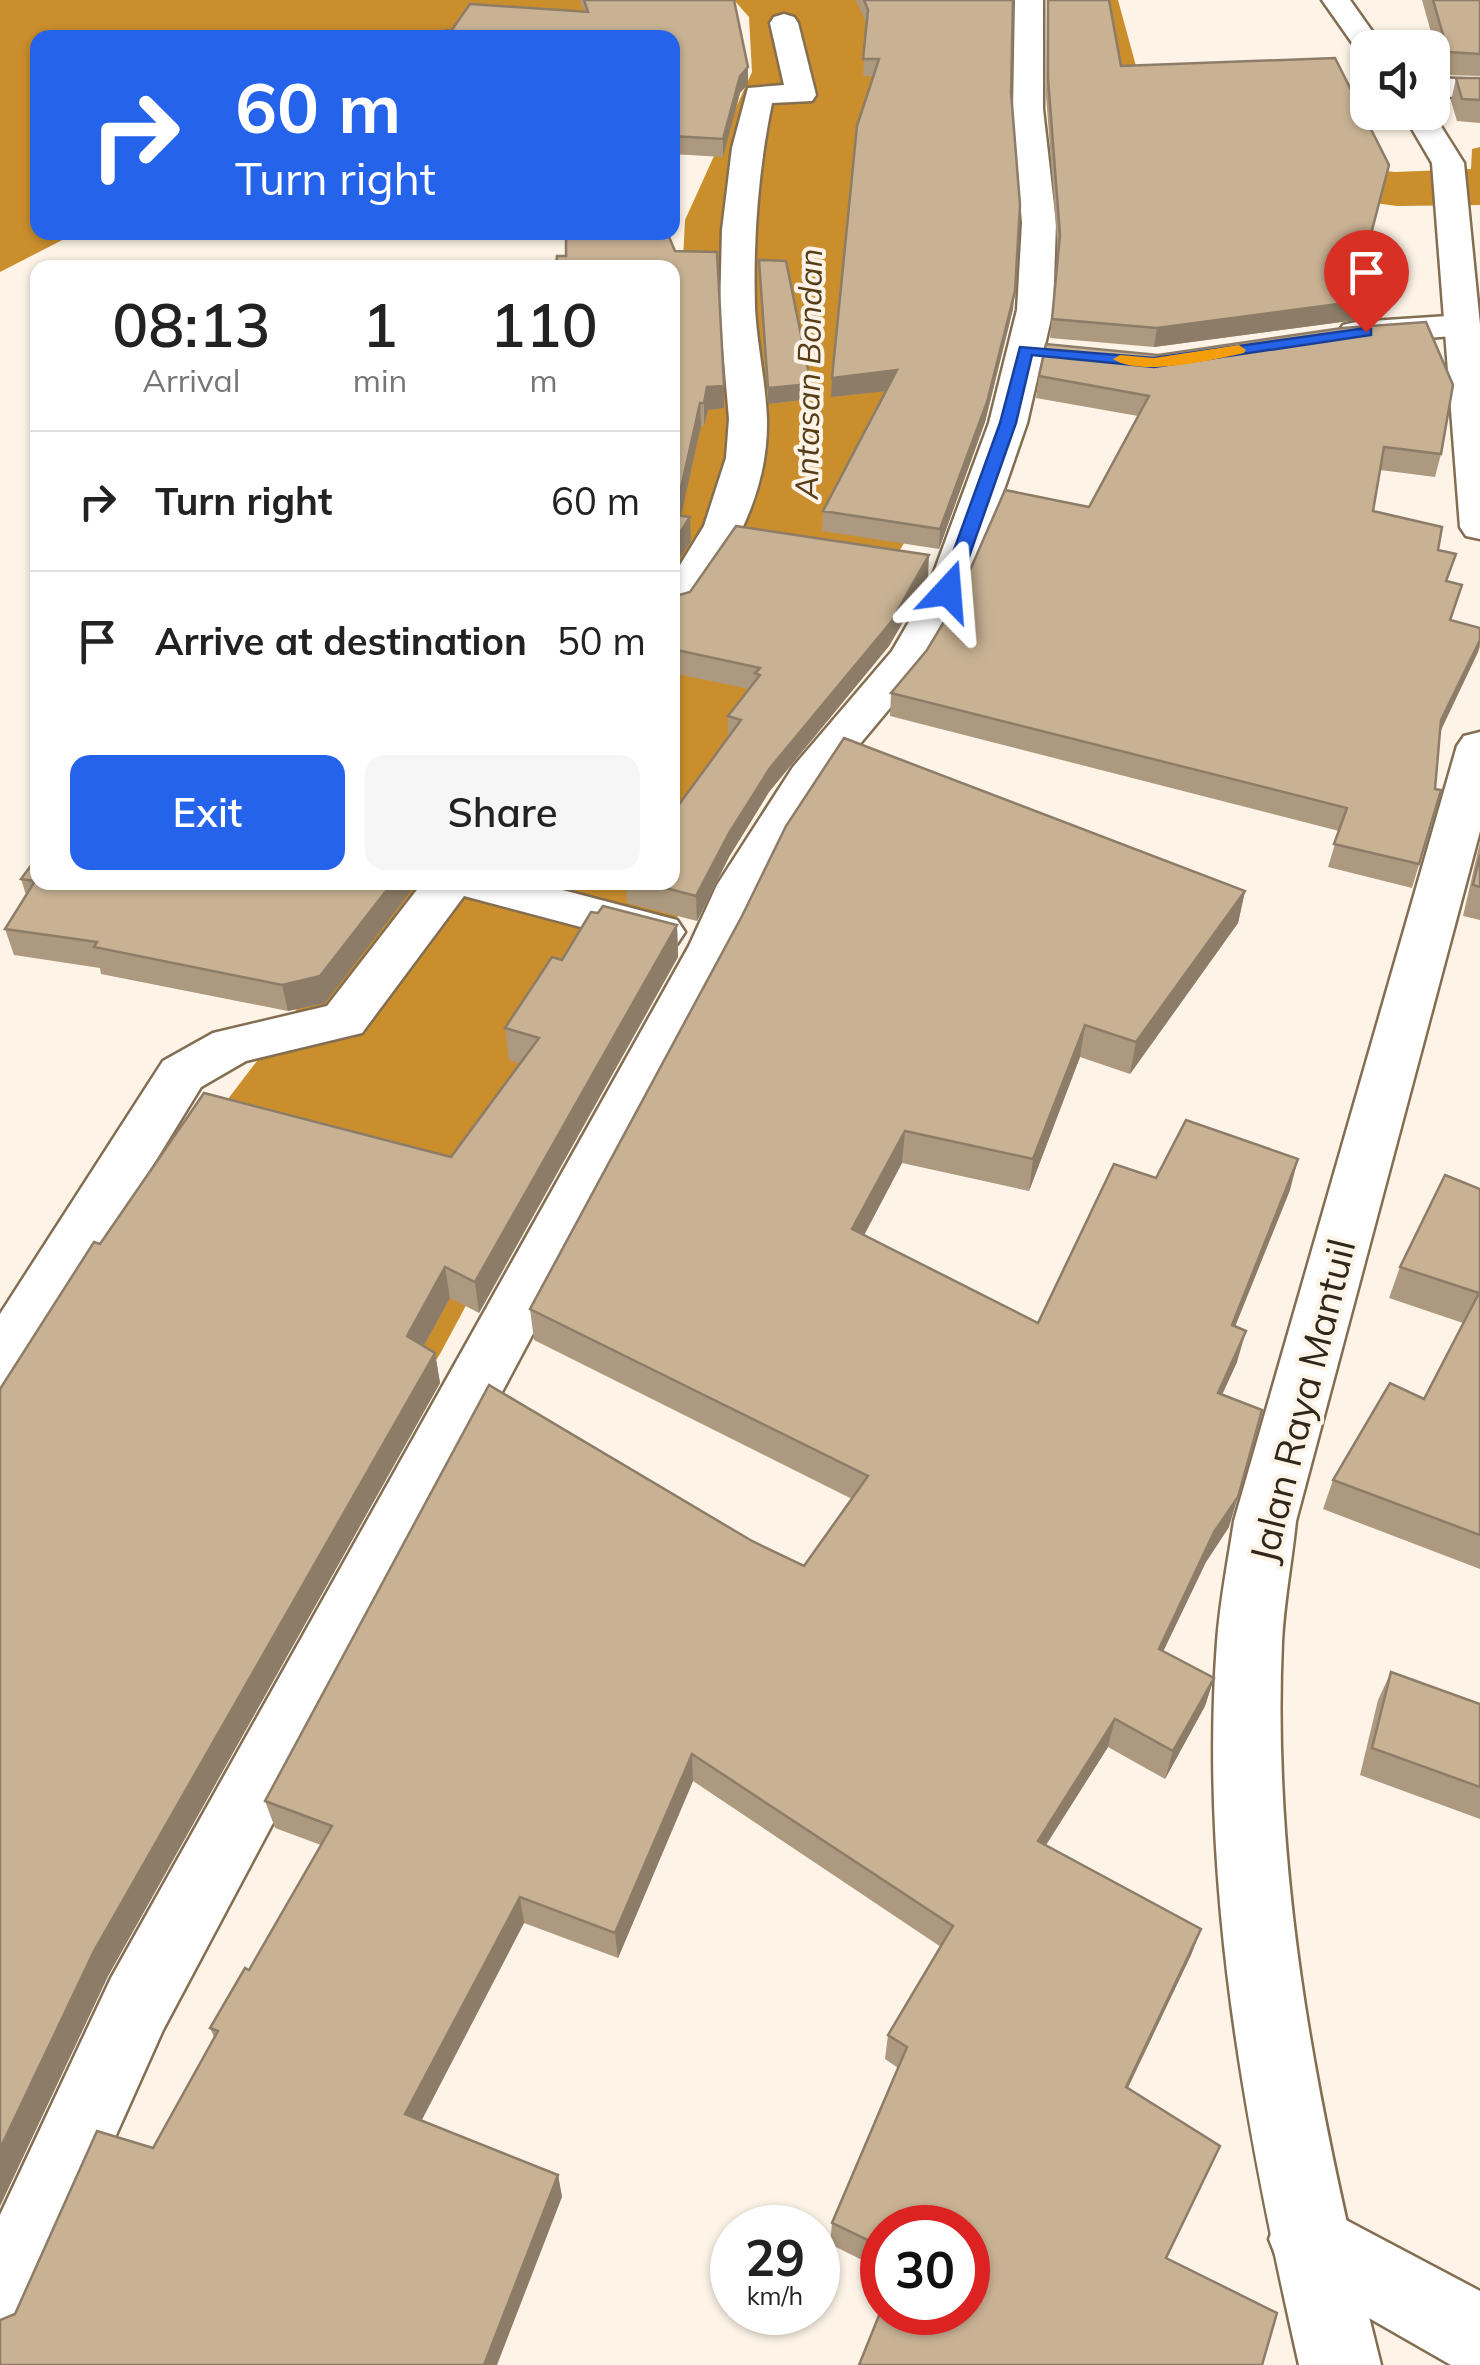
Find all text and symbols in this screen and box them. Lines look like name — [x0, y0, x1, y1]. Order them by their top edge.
map controls — [1350, 30, 1450, 130]
button: sound — [1350, 30, 1450, 130]
text: 60 m — [235, 63, 401, 151]
icon: right — [70, 70, 200, 200]
text: Turn right — [235, 150, 436, 206]
pin — [1324, 230, 1409, 333]
icon: arrive — [1339, 245, 1394, 300]
water label: Antasan Bondan — [786, 248, 830, 501]
text: 08:13 — [112, 287, 271, 362]
text: 1 — [362, 287, 398, 362]
text: 110 — [490, 287, 598, 362]
text: Arrival — [143, 360, 240, 400]
text: min — [353, 360, 407, 400]
text: m — [530, 360, 558, 400]
icon: right — [70, 474, 125, 529]
text: Turn right — [155, 477, 332, 525]
text: 60 m — [551, 477, 640, 525]
position arrow — [896, 539, 1000, 643]
icon: arrive — [70, 614, 125, 669]
text: Arrive at destination — [155, 617, 527, 665]
text: 50 m — [557, 617, 646, 665]
button: Exit — [70, 755, 345, 870]
button: Share — [365, 755, 640, 870]
street label: Jalan Raya Mantuil — [1239, 1234, 1365, 1567]
speed limit sign: 30 — [860, 2205, 990, 2335]
text: 29 — [745, 2226, 805, 2289]
text: km/h — [747, 2280, 803, 2311]

